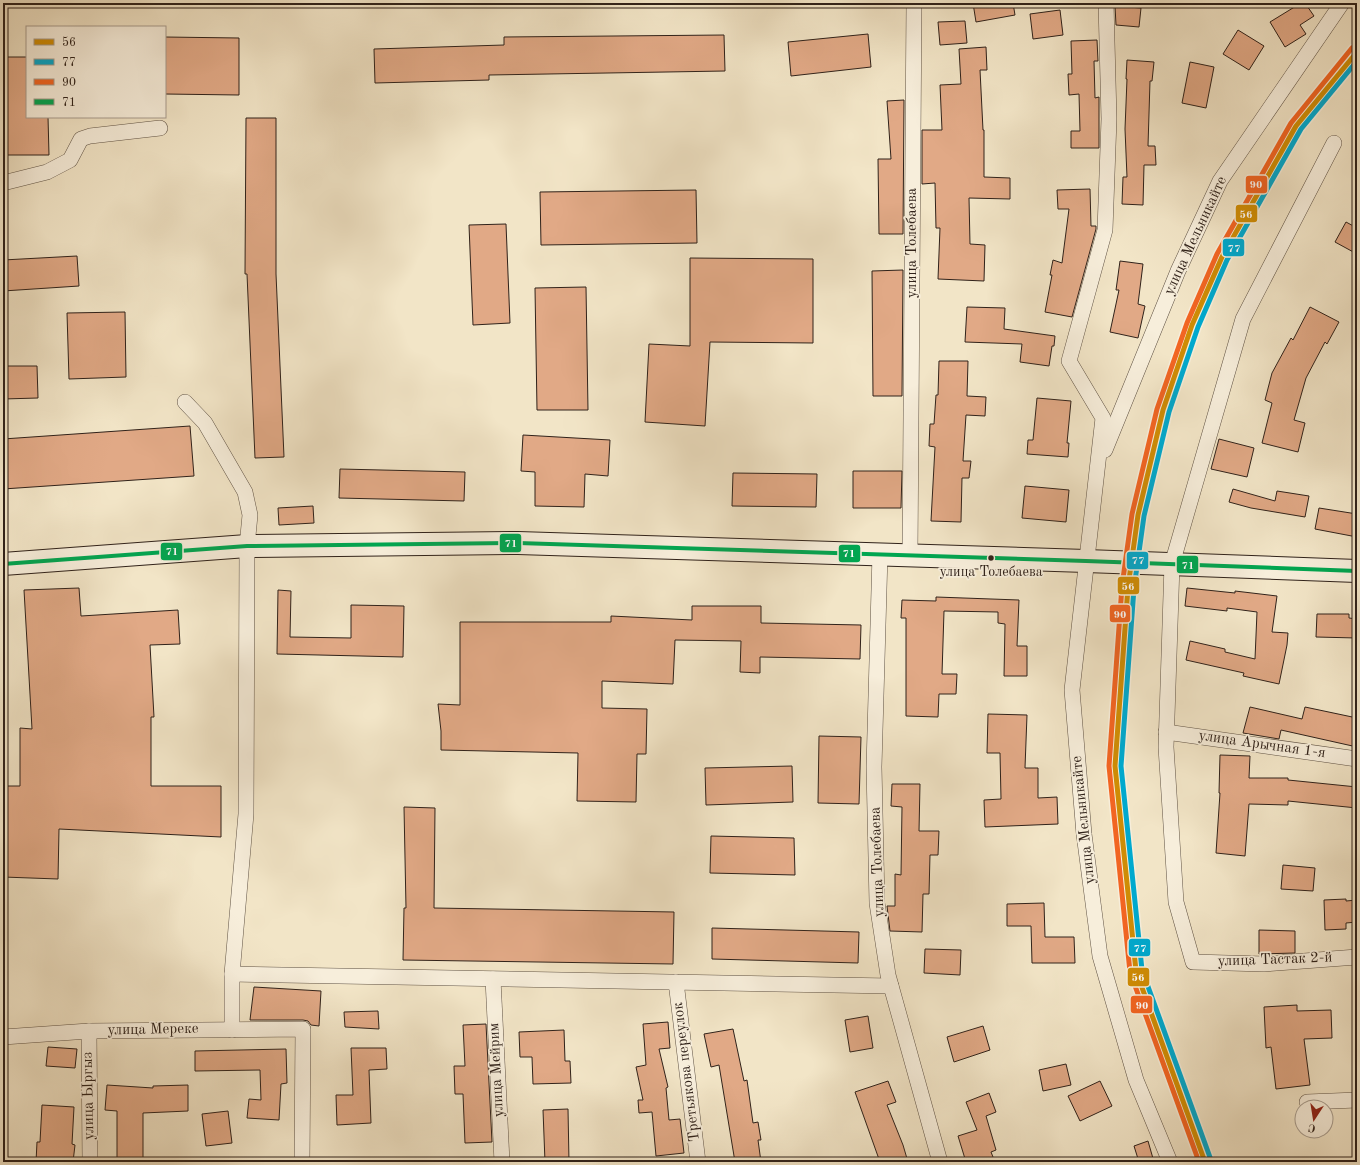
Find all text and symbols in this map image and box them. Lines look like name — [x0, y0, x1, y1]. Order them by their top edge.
legend — [26, 26, 166, 118]
text: 56 — [62, 36, 76, 49]
text: 77 — [62, 57, 76, 69]
text: 90 — [62, 77, 76, 89]
text: 71 — [62, 97, 76, 109]
street label: улица Мельникайте — [1162, 174, 1230, 298]
line badge: 90 — [1245, 175, 1268, 194]
text: 90 — [1250, 180, 1262, 191]
street label: улица Толебаева — [905, 187, 920, 298]
line badge: 56 — [1235, 204, 1258, 223]
text: 56 — [1240, 210, 1252, 221]
line badge: 77 — [1222, 238, 1245, 257]
text: 77 — [1228, 244, 1240, 255]
line badge: 71 — [499, 533, 522, 553]
text: 71 — [505, 539, 517, 550]
line badge: 71 — [160, 542, 183, 561]
line badge: 71 — [838, 544, 861, 563]
text: 71 — [166, 547, 178, 558]
text: 71 — [843, 549, 855, 560]
line badge: 77 — [1126, 551, 1149, 570]
marker: улица Толебаева — [986, 553, 996, 563]
line badge: 71 — [1176, 555, 1199, 574]
text: 77 — [1132, 556, 1144, 567]
text: 71 — [1182, 561, 1194, 572]
place label: улица Толебаева — [939, 565, 1043, 579]
line badge: 56 — [1117, 576, 1140, 595]
text: 56 — [1122, 582, 1134, 593]
line badge: 90 — [1109, 604, 1131, 623]
text: 90 — [1114, 610, 1126, 621]
street label: улица Арычная 1-я — [1198, 729, 1327, 761]
street label: улица Мельникайте — [1070, 755, 1098, 885]
street label: улица Толебаева — [869, 806, 887, 917]
line badge: 77 — [1128, 938, 1151, 957]
text: 77 — [1134, 944, 1146, 955]
street label: улица Тастак 2-й — [1217, 950, 1333, 970]
line badge: 56 — [1127, 967, 1150, 987]
text: 56 — [1132, 973, 1144, 984]
line badge: 90 — [1130, 995, 1153, 1014]
street label: Третьякова переулок — [671, 1001, 703, 1143]
text: 90 — [1136, 1001, 1148, 1012]
street label: улица Мереке — [107, 1022, 199, 1038]
street label: улица Мейрим — [487, 1022, 507, 1118]
street label: улица Ыргыз — [81, 1052, 97, 1140]
north arrow — [1294, 1099, 1334, 1139]
text: С — [1308, 1121, 1317, 1133]

